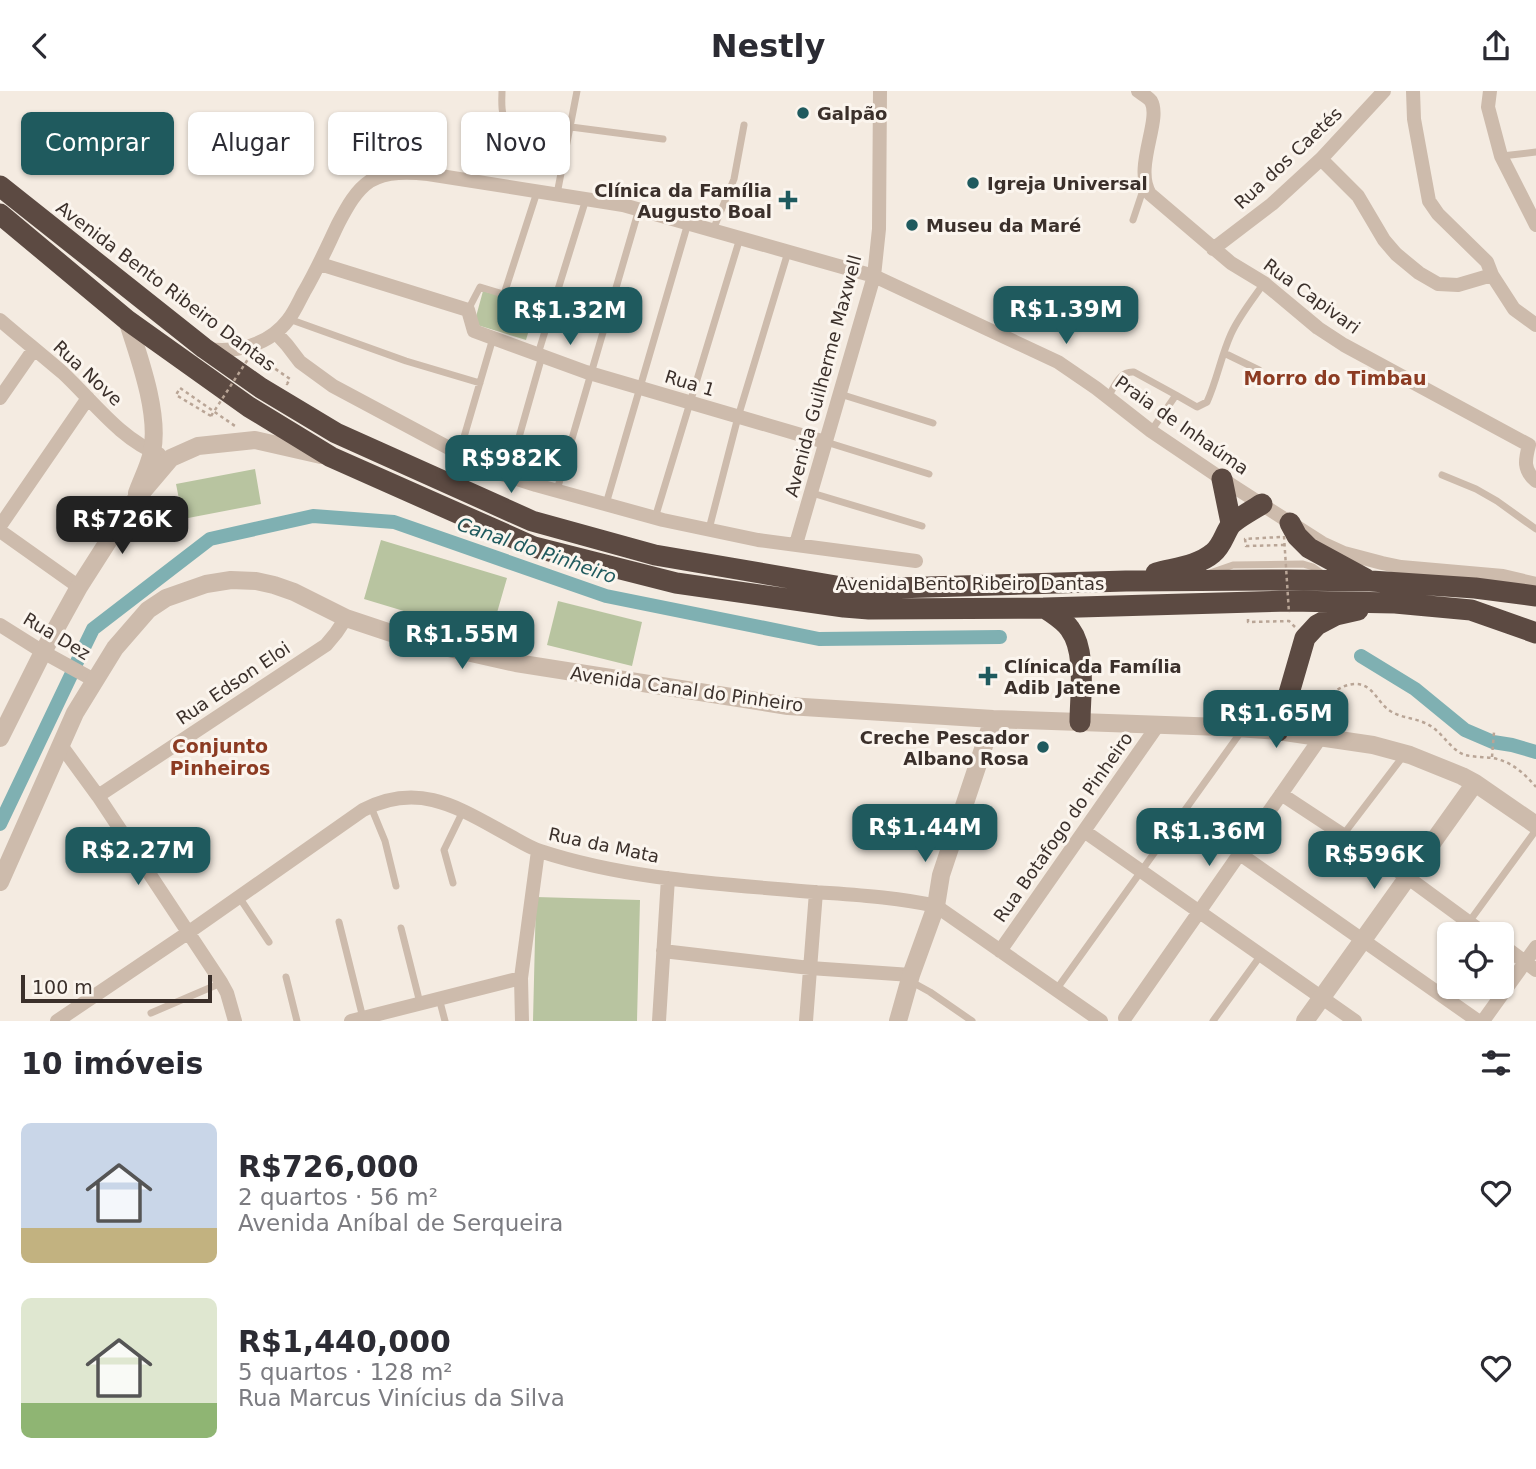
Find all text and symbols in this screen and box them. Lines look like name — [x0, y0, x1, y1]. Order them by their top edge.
icon: back — [21, 27, 59, 65]
text: Nestly — [711, 27, 825, 65]
icon: share — [1477, 27, 1515, 65]
place label: Galpão — [817, 103, 888, 124]
street label: Rua dos Caetés — [1230, 103, 1346, 213]
marker: Galpão — [795, 105, 811, 121]
chip: Comprar — [21, 112, 174, 175]
chip: Alugar — [188, 112, 314, 175]
chip: Filtros — [328, 112, 447, 175]
chip: Novo — [461, 112, 570, 175]
place label: Igreja Universal — [987, 173, 1148, 194]
marker: Igreja Universal — [965, 175, 981, 191]
place label: Clínica da Família Augusto Boal — [594, 180, 772, 222]
marker: Clínica da Família Augusto Boal — [778, 190, 798, 210]
street label: Avenida Bento Ribeiro Dantas — [52, 197, 280, 375]
place label: Museu da Maré — [926, 215, 1081, 236]
marker: Museu da Maré — [904, 217, 920, 233]
street label: Avenida Guilherme Maxwell — [781, 253, 865, 499]
street label: Rua Capivari — [1260, 254, 1364, 338]
pin: R$1.32M — [505, 287, 635, 347]
pin: R$1.39M — [1001, 287, 1131, 346]
text: R$1.39M — [1009, 296, 1123, 322]
text: R$1.32M — [513, 297, 627, 323]
street label: Rua Nove — [49, 336, 127, 410]
street label: Rua 1 — [662, 365, 718, 401]
district label: Morro do Timbau — [1244, 367, 1426, 389]
street label: Praia de Inhaúma — [1111, 371, 1253, 479]
pin: R$982K — [454, 435, 568, 495]
text: R$982K — [461, 445, 561, 471]
pin: R$726K — [65, 497, 179, 556]
text: R$726K — [72, 506, 172, 532]
water label: Canal do Pinheiro — [455, 512, 619, 588]
street label: Avenida Bento Ribeiro Dantas — [836, 573, 1104, 594]
street label: Rua Dez — [20, 608, 94, 664]
pin: R$1.55M — [397, 611, 527, 671]
text: R$1.55M — [405, 621, 519, 647]
street label: Rua Edson Eloi — [172, 637, 294, 729]
place label: Clínica da Família Adib Jatene — [1004, 656, 1182, 698]
street label: Avenida Canal do Pinheiro — [569, 662, 805, 716]
marker: Clínica da Família Adib Jatene — [978, 666, 998, 686]
pin: R$1.65M — [1211, 691, 1341, 750]
text: R$1.65M — [1219, 700, 1333, 726]
place label: Creche Pescador Albano Rosa — [860, 727, 1029, 769]
street label: Rua Botafogo do Pinheiro — [989, 728, 1137, 926]
district label: Conjunto Pinheiros — [170, 735, 270, 779]
marker: Creche Pescador Albano Rosa — [1035, 739, 1051, 755]
pin: R$1.44M — [860, 805, 990, 864]
pin: R$1.36M — [1144, 809, 1274, 868]
text: R$1.44M — [868, 814, 982, 840]
text: R$1.36M — [1152, 818, 1266, 844]
street label: Rua da Mata — [547, 823, 661, 867]
pin: R$2.27M — [73, 827, 203, 887]
pin: R$596K — [1317, 831, 1431, 891]
text: R$2.27M — [81, 837, 195, 863]
text: R$596K — [1324, 841, 1424, 867]
map controls — [1437, 922, 1514, 999]
button: locate — [1437, 922, 1514, 999]
scale bar — [21, 972, 212, 1004]
text: 100 m — [32, 976, 93, 998]
icon: filters — [1477, 1044, 1515, 1082]
text: 10 imóveis — [21, 1046, 203, 1081]
text: R$726,000 — [238, 1149, 419, 1184]
icon: home — [77, 1151, 161, 1235]
icon: heart — [1477, 1174, 1515, 1212]
text: 2 quartos · 56 m² — [238, 1184, 438, 1210]
text: Avenida Aníbal de Serqueira — [238, 1210, 563, 1236]
text: R$1,440,000 — [238, 1324, 451, 1359]
icon: home — [77, 1326, 161, 1410]
icon: heart — [1477, 1349, 1515, 1387]
text: 5 quartos · 128 m² — [238, 1359, 453, 1385]
text: Rua Marcus Vinícius da Silva — [238, 1385, 565, 1411]

